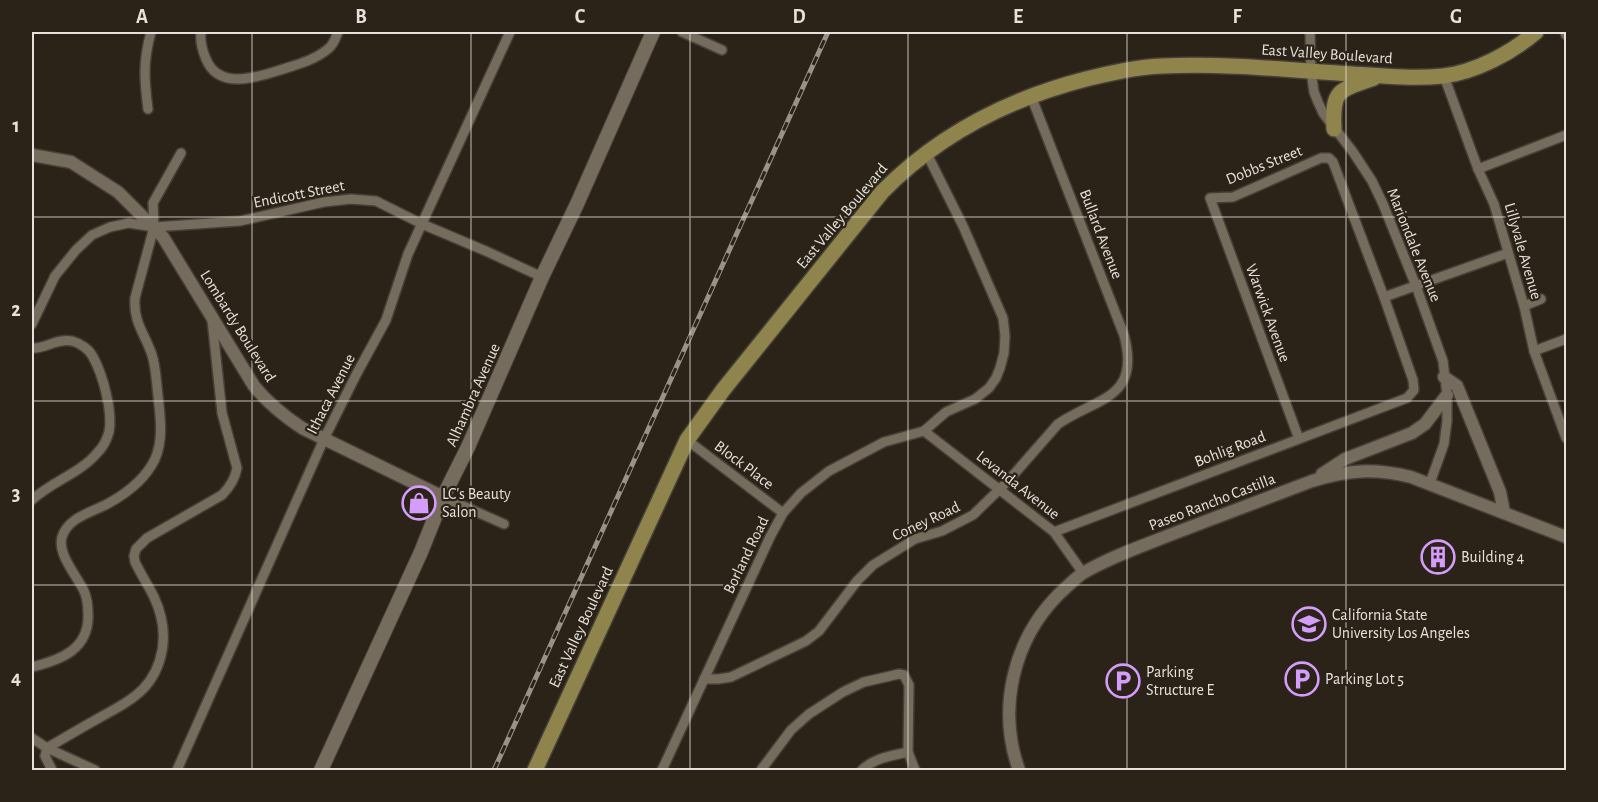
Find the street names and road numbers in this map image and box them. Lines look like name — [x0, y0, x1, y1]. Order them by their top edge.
street label: East Valley Boulevard — [1261, 41, 1393, 68]
street label: Dobbs Street — [1224, 142, 1304, 188]
street label: East Valley Boulevard — [794, 160, 891, 272]
street label: Endicott Street — [252, 177, 346, 211]
street label: Mariondale Avenue — [1384, 186, 1444, 304]
street label: Bullard Avenue — [1077, 187, 1125, 281]
street label: Lillyvale Avenue — [1501, 201, 1544, 301]
street label: Warwick Avenue — [1243, 262, 1293, 364]
street label: Lombardy Boulevard — [196, 267, 279, 385]
street label: Alhambra Avenue — [443, 341, 503, 449]
street label: Ithaca Avenue — [304, 351, 358, 437]
street label: Bohlig Road — [1192, 428, 1268, 470]
street label: Block Place — [711, 438, 777, 492]
street label: Levanda Avenue — [973, 448, 1063, 522]
street label: Paseo Rancho Castilla — [1147, 471, 1277, 533]
street label: Coney Road — [890, 498, 963, 545]
street label: Borland Road — [721, 514, 771, 596]
street label: East Valley Boulevard — [546, 564, 617, 690]

